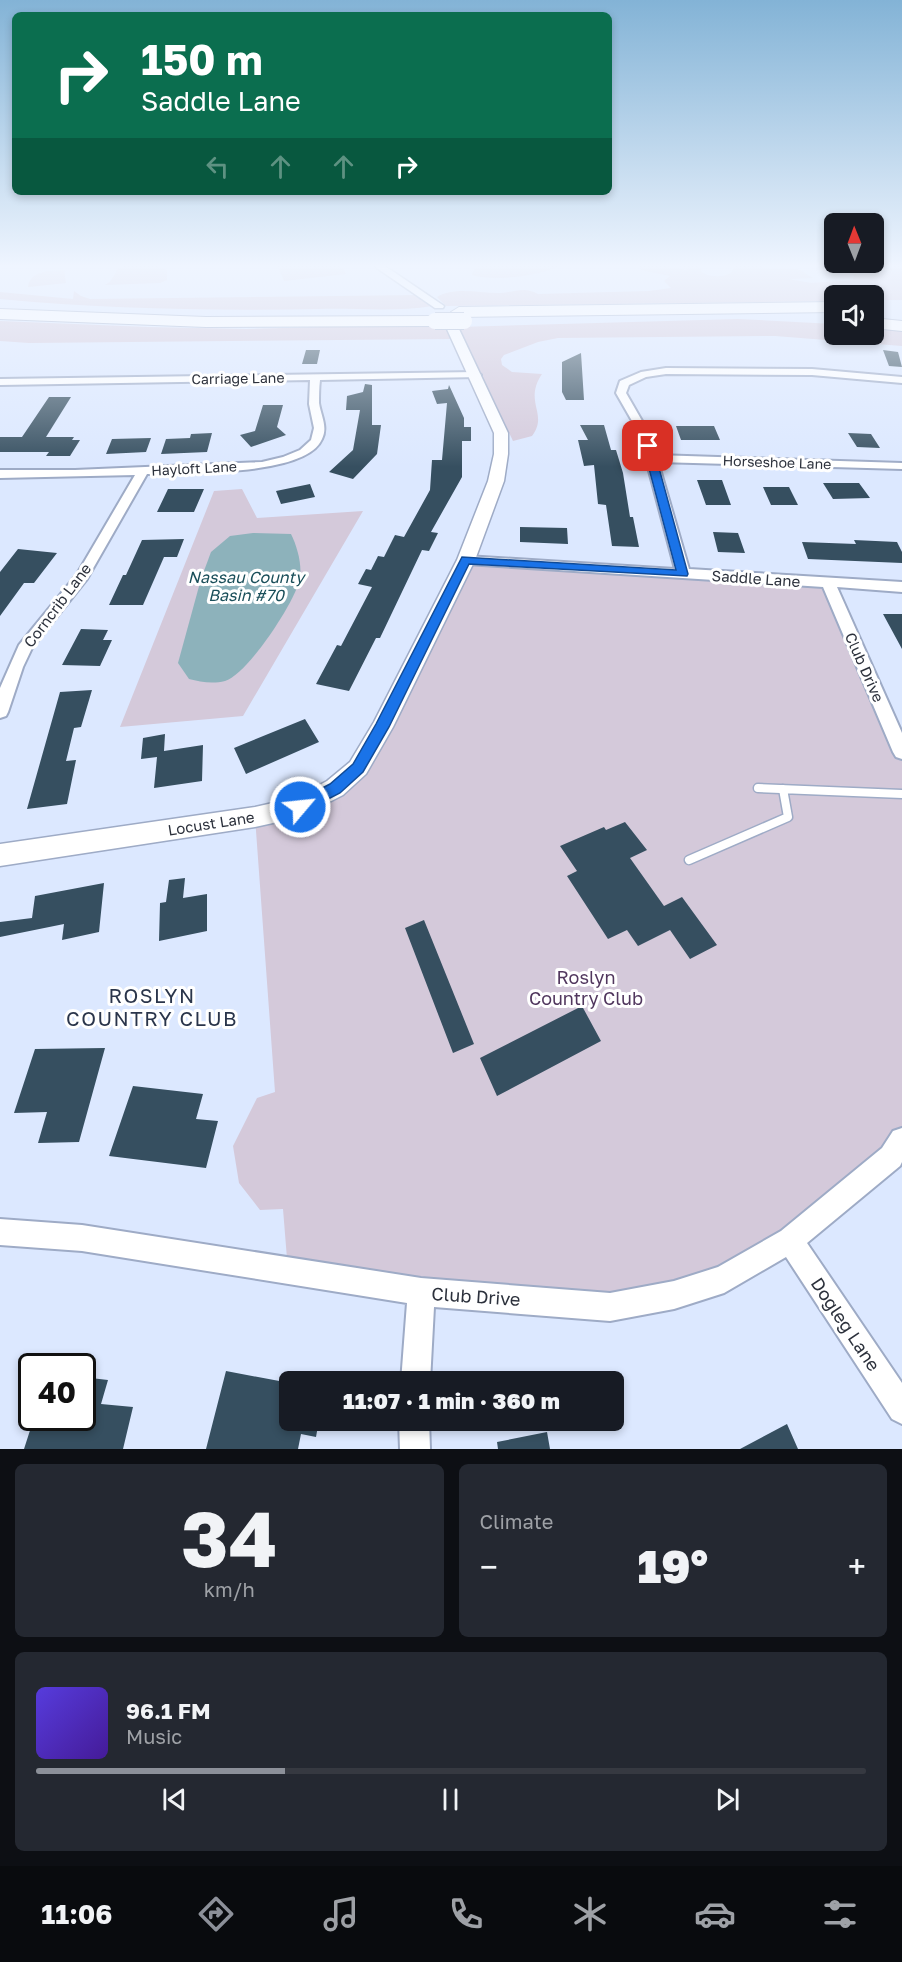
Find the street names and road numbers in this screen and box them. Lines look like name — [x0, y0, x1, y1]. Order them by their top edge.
street label: Carriage Lane — [191, 369, 285, 387]
street label: Horseshoe Lane — [722, 452, 832, 472]
street label: Hayloft Lane — [151, 457, 237, 479]
street label: Corncrib Lane — [20, 559, 95, 651]
street label: Saddle Lane — [711, 566, 801, 590]
street label: Club Drive — [842, 629, 888, 705]
street label: Locust Lane — [166, 807, 256, 839]
street label: Dogleg Lane — [807, 1273, 885, 1375]
street label: Club Drive — [431, 1282, 521, 1310]

